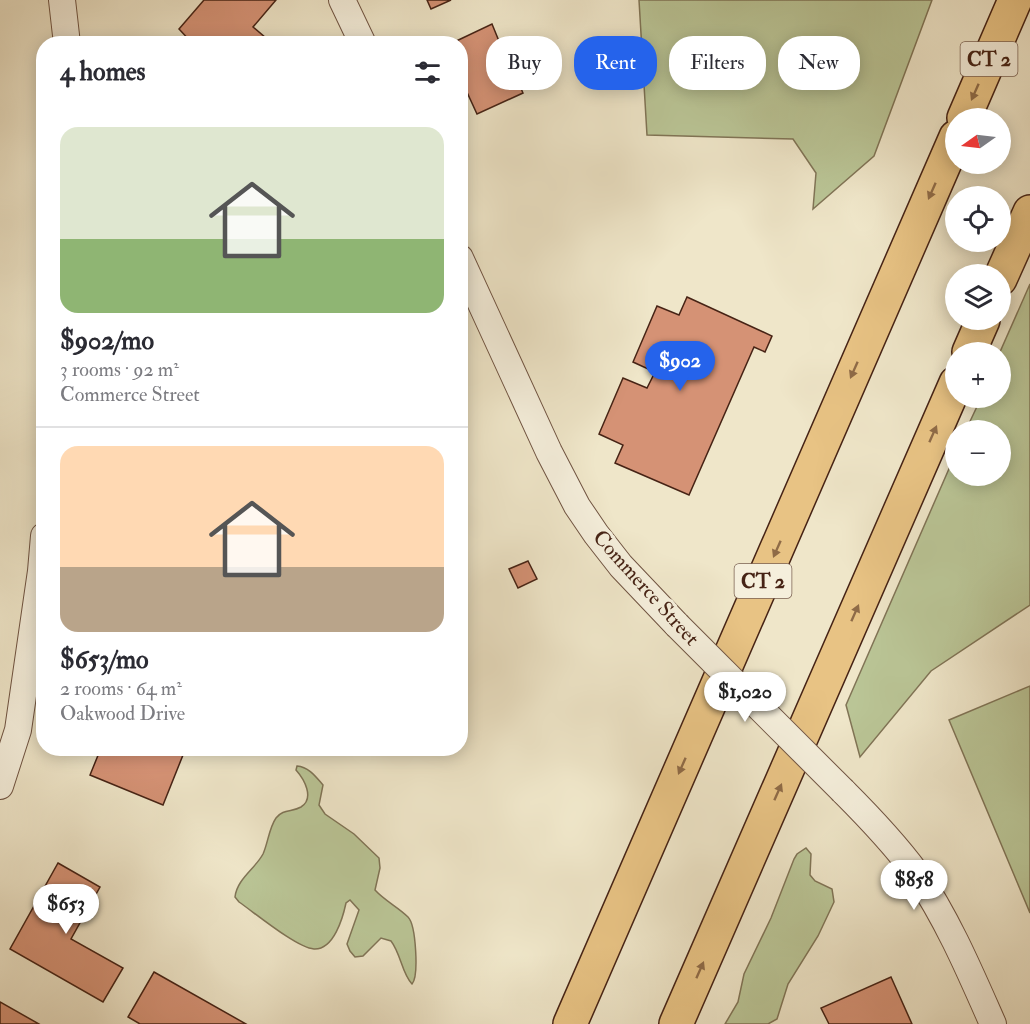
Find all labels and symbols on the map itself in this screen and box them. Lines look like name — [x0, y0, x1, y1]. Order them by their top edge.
road number: CT 2 — [960, 42, 1018, 76]
one-way arrow — [970, 84, 980, 102]
north arrow — [945, 108, 1011, 174]
one-way arrow — [927, 182, 937, 200]
pin: $902 — [644, 341, 716, 392]
one-way arrow — [850, 361, 859, 378]
one-way arrow — [929, 425, 938, 443]
street label: Commerce Street — [587, 524, 705, 652]
one-way arrow — [772, 540, 781, 557]
road number: CT 2 — [734, 564, 792, 598]
one-way arrow — [851, 604, 860, 621]
pin: $1,020 — [696, 672, 794, 723]
one-way arrow — [677, 757, 687, 775]
one-way arrow — [773, 783, 782, 800]
pin: $858 — [878, 860, 950, 911]
pin: $653 — [30, 884, 102, 935]
one-way arrow — [695, 961, 705, 979]

